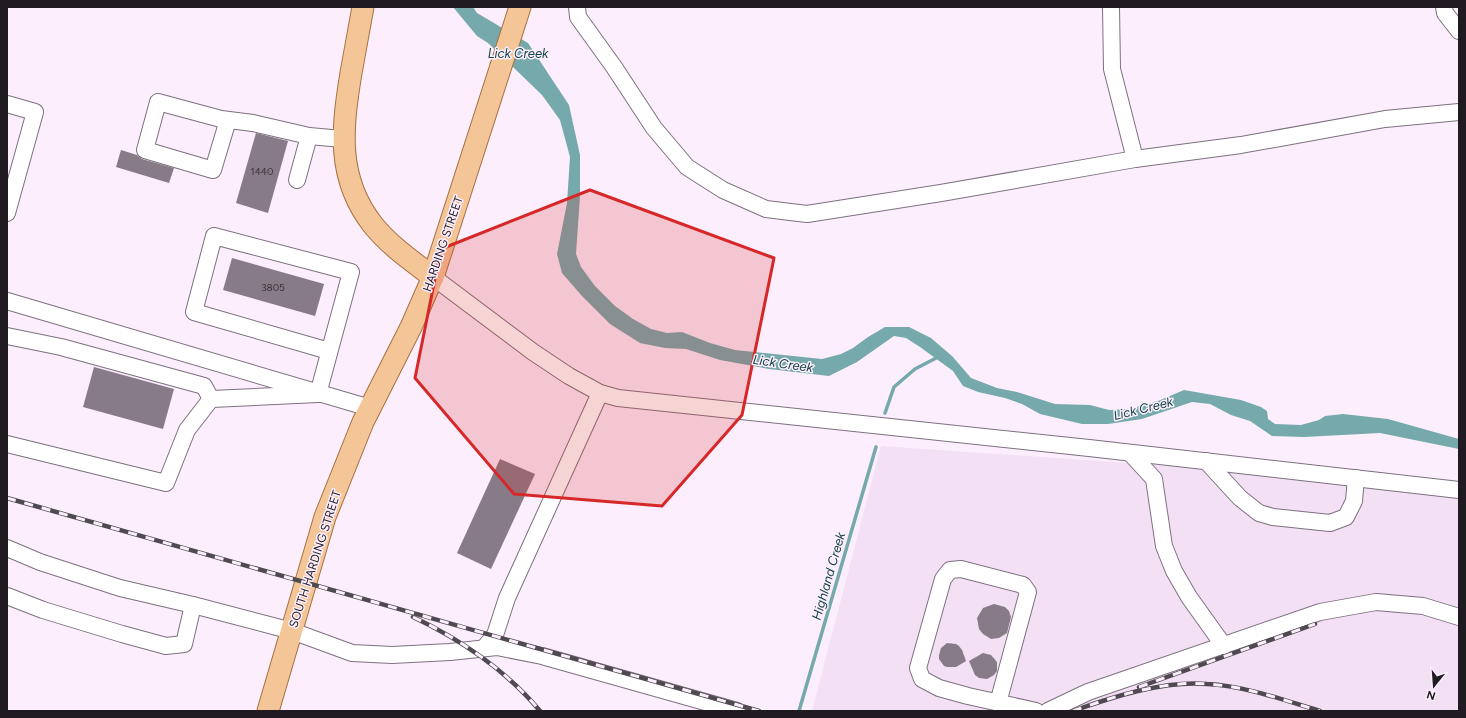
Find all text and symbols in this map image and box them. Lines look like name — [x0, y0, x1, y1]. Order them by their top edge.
water label: Lick Creek — [488, 46, 549, 61]
house number: 1440 — [251, 165, 273, 178]
street label: HARDING STREET — [420, 194, 466, 293]
house number: 3805 — [261, 281, 285, 294]
water label: Lick Creek — [752, 352, 815, 375]
water label: Lick Creek — [1112, 394, 1175, 423]
street label: SOUTH HARDING STREET — [286, 488, 344, 629]
water label: Highland Creek — [809, 530, 848, 622]
north arrow — [1414, 666, 1454, 706]
text: N — [1425, 688, 1437, 703]

